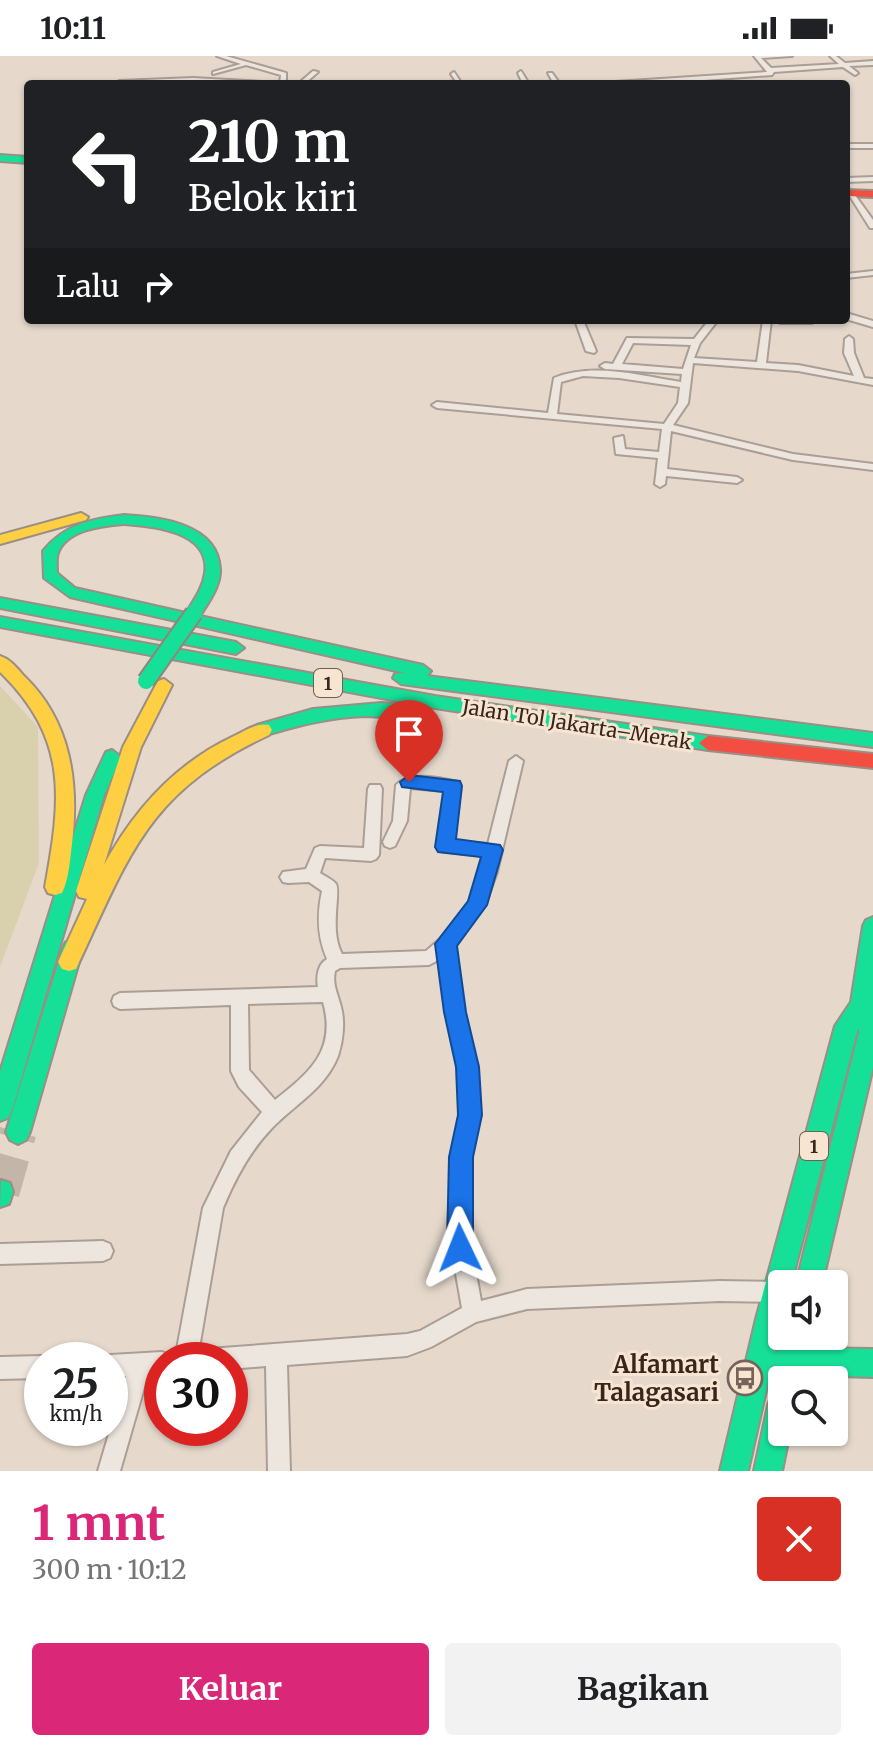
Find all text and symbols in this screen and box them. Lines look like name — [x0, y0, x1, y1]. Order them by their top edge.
text: 10:11 — [40, 9, 106, 47]
text: 210 m — [188, 107, 350, 177]
icon: left — [56, 112, 160, 216]
text: Belok kiri — [188, 176, 357, 221]
icon: right — [136, 264, 180, 308]
text: Lalu — [56, 267, 120, 305]
road number: 1 — [314, 669, 342, 697]
street label: Jalan Tol Jakarta–Merak — [459, 693, 694, 755]
pin — [375, 700, 443, 782]
icon: arrive — [387, 712, 431, 756]
road number: 1 — [800, 1132, 828, 1160]
position arrow — [418, 1206, 502, 1290]
map controls — [768, 1270, 848, 1446]
button: sound — [768, 1270, 848, 1350]
speed limit sign: 30 — [144, 1342, 248, 1446]
place label: Alfamart Talagasari — [594, 1349, 719, 1408]
text: 25 — [53, 1359, 99, 1409]
bus stop icon: Alfamart Talagasari — [726, 1359, 764, 1397]
button: search — [768, 1366, 848, 1446]
text: km/h — [50, 1401, 102, 1426]
text: 1 mnt — [32, 1493, 165, 1553]
button: close — [757, 1497, 841, 1581]
text: 300 m · 10:12 — [32, 1553, 187, 1586]
button: Keluar — [32, 1643, 429, 1735]
button: Bagikan — [445, 1643, 841, 1735]

